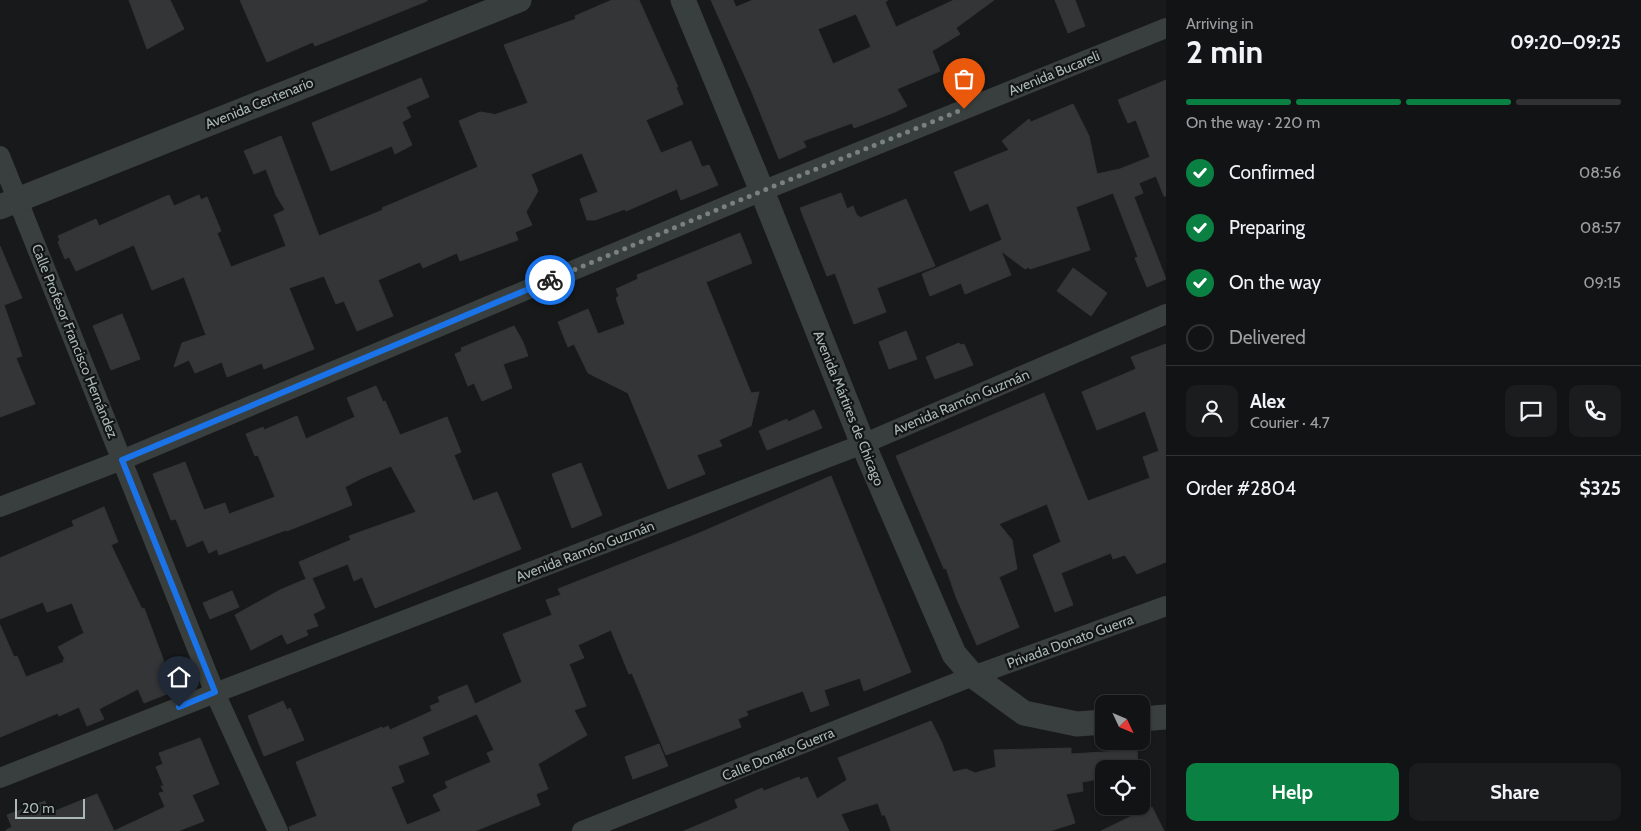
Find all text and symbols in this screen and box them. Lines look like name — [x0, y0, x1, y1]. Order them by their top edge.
text: Arriving in — [1186, 14, 1253, 33]
text: 09:20–09:25 — [1510, 31, 1621, 54]
text: 2 min — [1186, 32, 1263, 71]
street label: Avenida Bucareli — [1006, 46, 1102, 99]
pin — [943, 58, 985, 109]
icon: bag — [950, 65, 978, 93]
street label: Avenida Centenario — [202, 73, 316, 133]
text: On the way · 220 m — [1186, 113, 1320, 132]
icon: check — [1186, 159, 1214, 187]
text: Confirmed — [1229, 161, 1315, 184]
text: 08:56 — [1579, 163, 1621, 182]
icon: check — [1186, 214, 1214, 242]
text: Preparing — [1229, 216, 1305, 239]
text: 08:57 — [1580, 218, 1621, 237]
street label: Calle Profesor Francisco Hernández — [28, 241, 122, 441]
courier — [525, 255, 575, 305]
icon: bike — [536, 266, 564, 294]
icon: check — [1186, 269, 1214, 297]
text: On the way — [1229, 271, 1321, 294]
text: 09:15 — [1584, 273, 1621, 292]
text: Delivered — [1229, 326, 1306, 349]
street label: Avenida Mártires de Chicago — [810, 328, 889, 489]
street label: Avenida Ramón Guzmán — [890, 365, 1032, 439]
button: person — [1186, 385, 1238, 437]
button: chat — [1505, 385, 1557, 437]
button: phone — [1569, 385, 1621, 437]
text: Alex — [1250, 390, 1286, 413]
text: Courier · 4.7 — [1250, 413, 1330, 432]
text: Order #2804 — [1186, 477, 1296, 500]
text: $325 — [1579, 477, 1621, 500]
street label: Avenida Ramón Guzmán — [513, 516, 657, 586]
street label: Privada Donato Guerra — [1004, 610, 1136, 672]
pin — [158, 656, 200, 707]
icon: home — [165, 663, 193, 691]
north arrow — [1095, 695, 1150, 750]
map controls — [1095, 695, 1150, 815]
street label: Calle Donato Guerra — [719, 723, 837, 785]
button: locate — [1095, 760, 1150, 815]
button: Help — [1186, 763, 1399, 821]
button: Share — [1409, 763, 1621, 821]
scale bar — [15, 796, 85, 819]
text: 20 m — [22, 799, 55, 817]

